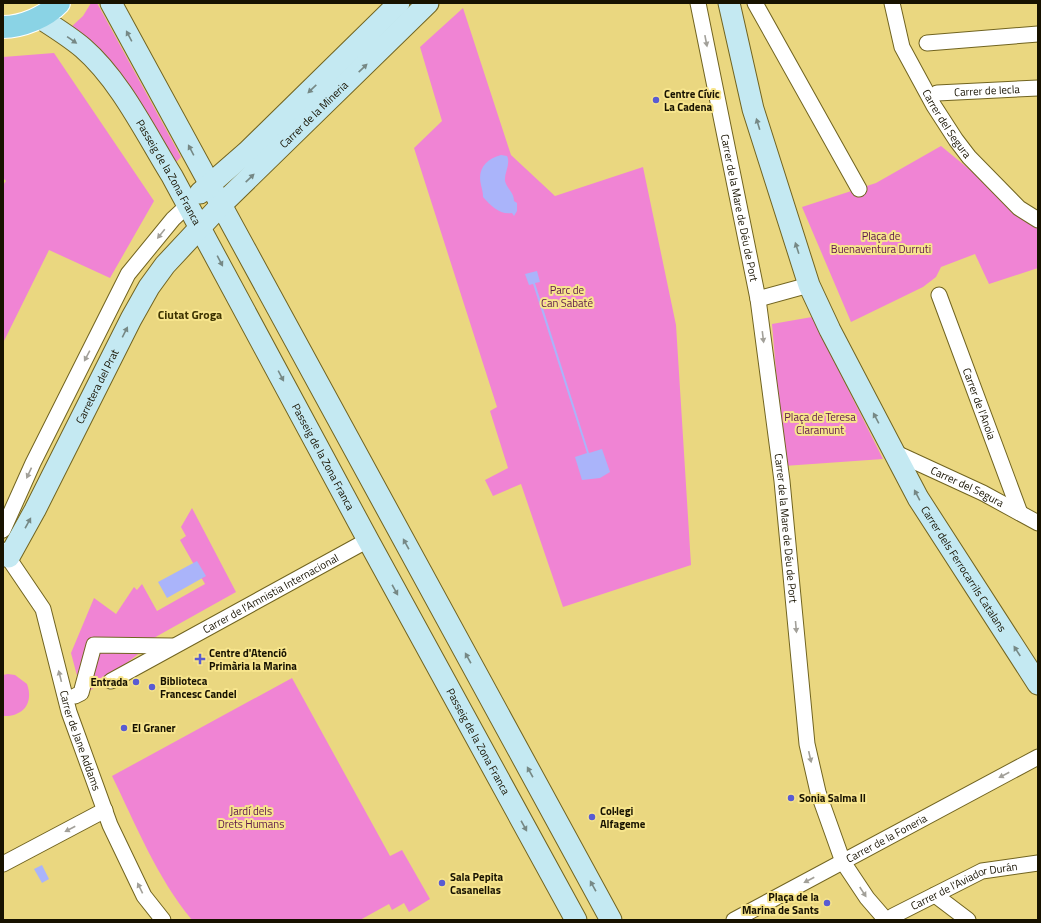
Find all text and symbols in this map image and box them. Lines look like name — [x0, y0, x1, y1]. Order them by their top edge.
one-way arrow — [125, 30, 132, 42]
one-way arrow — [703, 35, 709, 47]
one-way arrow — [67, 36, 77, 44]
one-way arrow — [358, 63, 368, 73]
street label: Carrer de la Mineria — [276, 77, 352, 152]
street label: Carrer de Iecla — [954, 81, 1021, 100]
one-way arrow — [307, 84, 317, 94]
place label: Centre Cívic La Cadena — [664, 86, 720, 115]
street label: Carrer del Segura — [918, 86, 975, 162]
marker: Centre Cívic La Cadena — [651, 95, 661, 105]
street label: Passeig de la Zona Franca — [132, 116, 205, 228]
one-way arrow — [754, 118, 760, 130]
street label: Carrer de la Mare de Déu de Port — [717, 133, 762, 283]
one-way arrow — [187, 144, 194, 156]
one-way arrow — [245, 173, 255, 183]
one-way arrow — [156, 228, 165, 239]
park label: Plaça de Buenaventura Durruti — [831, 228, 931, 257]
one-way arrow — [793, 242, 799, 254]
one-way arrow — [216, 256, 223, 267]
park label: Parc de Can Sabaté — [541, 282, 593, 311]
district label: Ciutat Groga — [158, 305, 222, 324]
one-way arrow — [122, 326, 128, 338]
one-way arrow — [760, 331, 766, 344]
street label: Carretera del Prat — [72, 346, 123, 427]
one-way arrow — [83, 351, 90, 362]
street label: Carrer de l'Anoia — [959, 366, 1000, 442]
one-way arrow — [277, 370, 284, 382]
street label: Passeig de la Zona Franca — [288, 401, 359, 514]
park label: Plaça de Teresa Claramunt — [784, 409, 856, 438]
one-way arrow — [873, 412, 879, 423]
street label: Carrer de la Mare de Déu de Port — [770, 453, 802, 604]
street label: Carrer del Segura — [928, 462, 1007, 511]
one-way arrow — [25, 467, 31, 479]
one-way arrow — [913, 489, 920, 500]
street label: Carrer dels Ferrocarrils Catalans — [917, 503, 1010, 635]
one-way arrow — [24, 517, 31, 529]
one-way arrow — [402, 538, 409, 549]
street label: Carrer de l'Amnistia Internacional — [200, 550, 341, 637]
one-way arrow — [391, 584, 398, 595]
one-way arrow — [792, 621, 799, 633]
place label: Centre d'Atenció Primària la Marina — [209, 645, 297, 674]
one-way arrow — [1013, 646, 1021, 656]
one-way arrow — [465, 652, 471, 663]
marker: Centre d'Atenció Primària la Marina — [194, 653, 206, 665]
one-way arrow — [57, 669, 63, 681]
place label: Biblioteca Francesc Candel — [160, 673, 237, 702]
place label: Entrada — [90, 674, 128, 690]
marker: Entrada — [131, 677, 141, 687]
marker: Biblioteca Francesc Candel — [147, 682, 157, 692]
street label: Passeig de la Zona Franca — [443, 685, 514, 798]
street label: Carrer de Jane Addams — [56, 689, 105, 793]
place label: El Graner — [132, 720, 176, 736]
marker: El Graner — [119, 723, 129, 733]
one-way arrow — [807, 750, 813, 763]
one-way arrow — [527, 766, 534, 778]
one-way arrow — [998, 772, 1010, 779]
place label: Sonia Salma II — [799, 790, 866, 806]
marker: Sonia Salma II — [786, 793, 796, 803]
park label: Jardí dels Drets Humans — [218, 803, 284, 832]
place label: Col·legi Alfageme — [600, 803, 646, 832]
street label: Carrer de la Foneria — [843, 810, 930, 867]
marker: Col·legi Alfageme — [587, 812, 597, 822]
one-way arrow — [521, 821, 528, 832]
one-way arrow — [65, 825, 76, 832]
street label: Carrer de l'Aviador Durán — [908, 858, 1018, 914]
place label: Sala Pepita Casanellas — [450, 869, 504, 898]
one-way arrow — [803, 877, 814, 883]
marker: Sala Pepita Casanellas — [437, 878, 447, 888]
one-way arrow — [589, 880, 596, 892]
one-way arrow — [137, 883, 143, 894]
one-way arrow — [859, 887, 867, 897]
place label: Plaça de la Marina de Sants — [742, 889, 819, 918]
marker: Plaça de la Marina de Sants — [822, 898, 832, 908]

